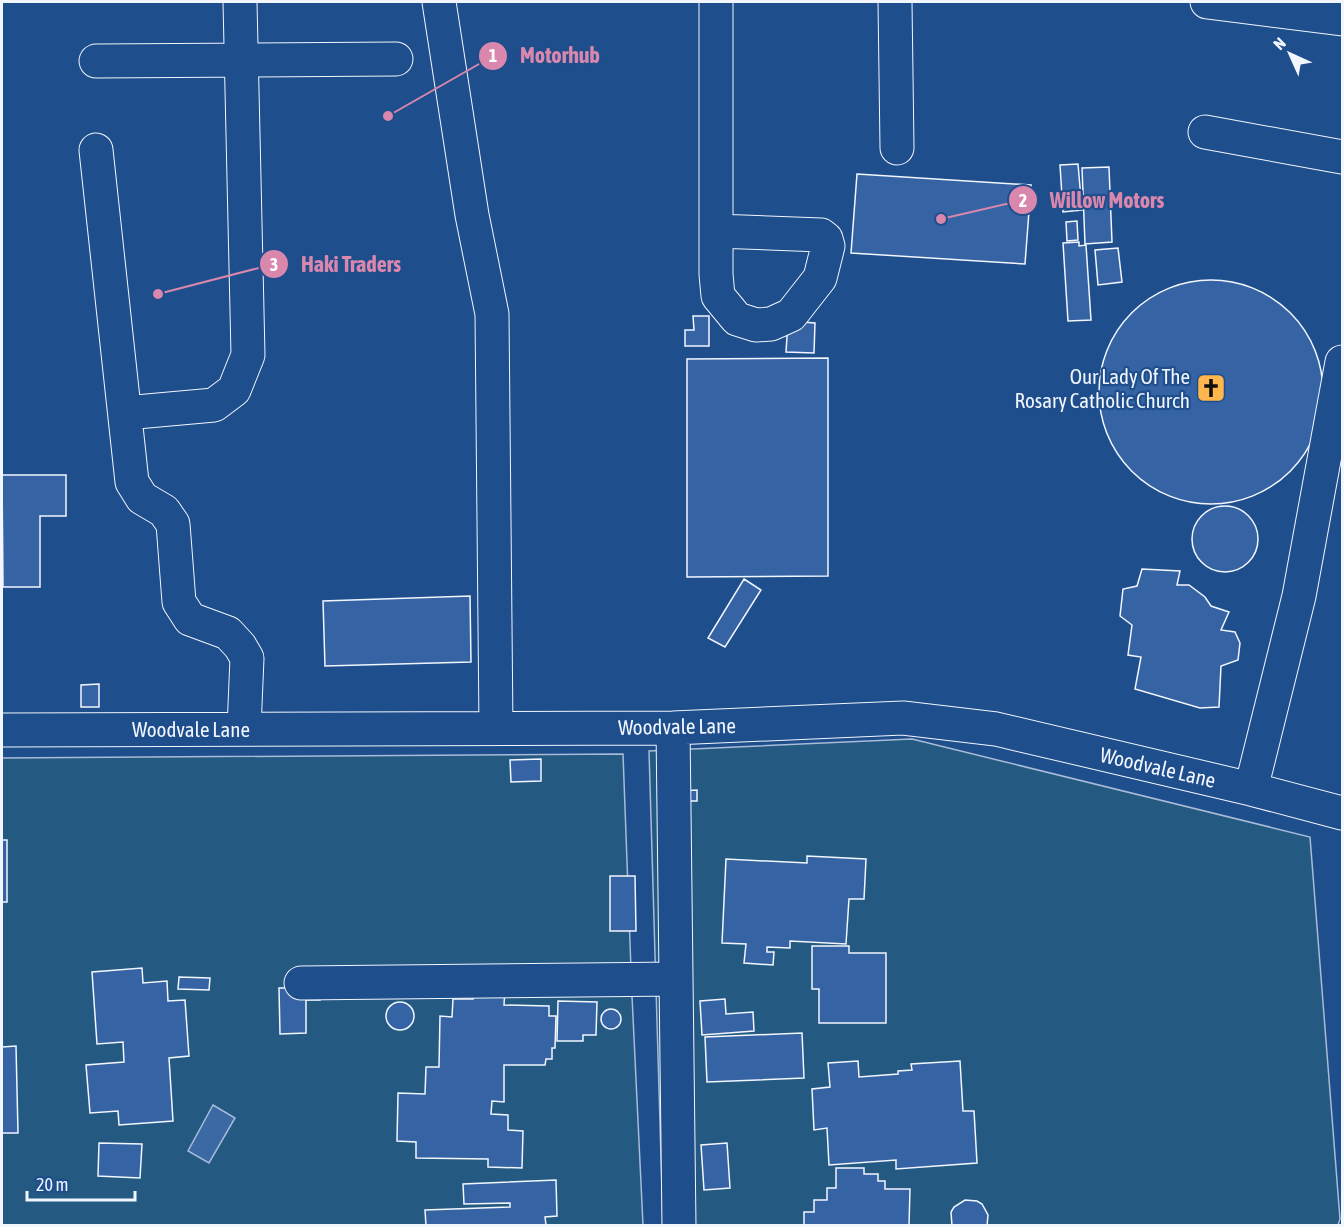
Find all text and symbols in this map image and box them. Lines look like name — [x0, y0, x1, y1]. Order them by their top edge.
north arrow — [1260, 24, 1320, 84]
text: N — [1270, 34, 1289, 53]
callout: Motorhub — [478, 36, 612, 76]
text: Motorhub — [520, 42, 600, 68]
text: 1 — [489, 45, 497, 66]
callout: Willow Motors — [1008, 180, 1177, 220]
text: Willow Motors — [1049, 187, 1164, 213]
text: 2 — [1019, 190, 1027, 211]
callout: Haki Traders — [259, 244, 413, 284]
text: Haki Traders — [301, 251, 401, 277]
text: 3 — [270, 254, 278, 275]
place label: Our Lady Of The Rosary Catholic Church — [1014, 364, 1190, 412]
church icon: Our Lady Of The Rosary Catholic Church — [1195, 372, 1227, 404]
street label: Woodvale Lane — [618, 713, 736, 739]
street label: Woodvale Lane — [132, 717, 250, 741]
street label: Woodvale Lane — [1098, 742, 1218, 792]
scale bar — [27, 1164, 135, 1202]
text: 20 m — [36, 1174, 68, 1195]

